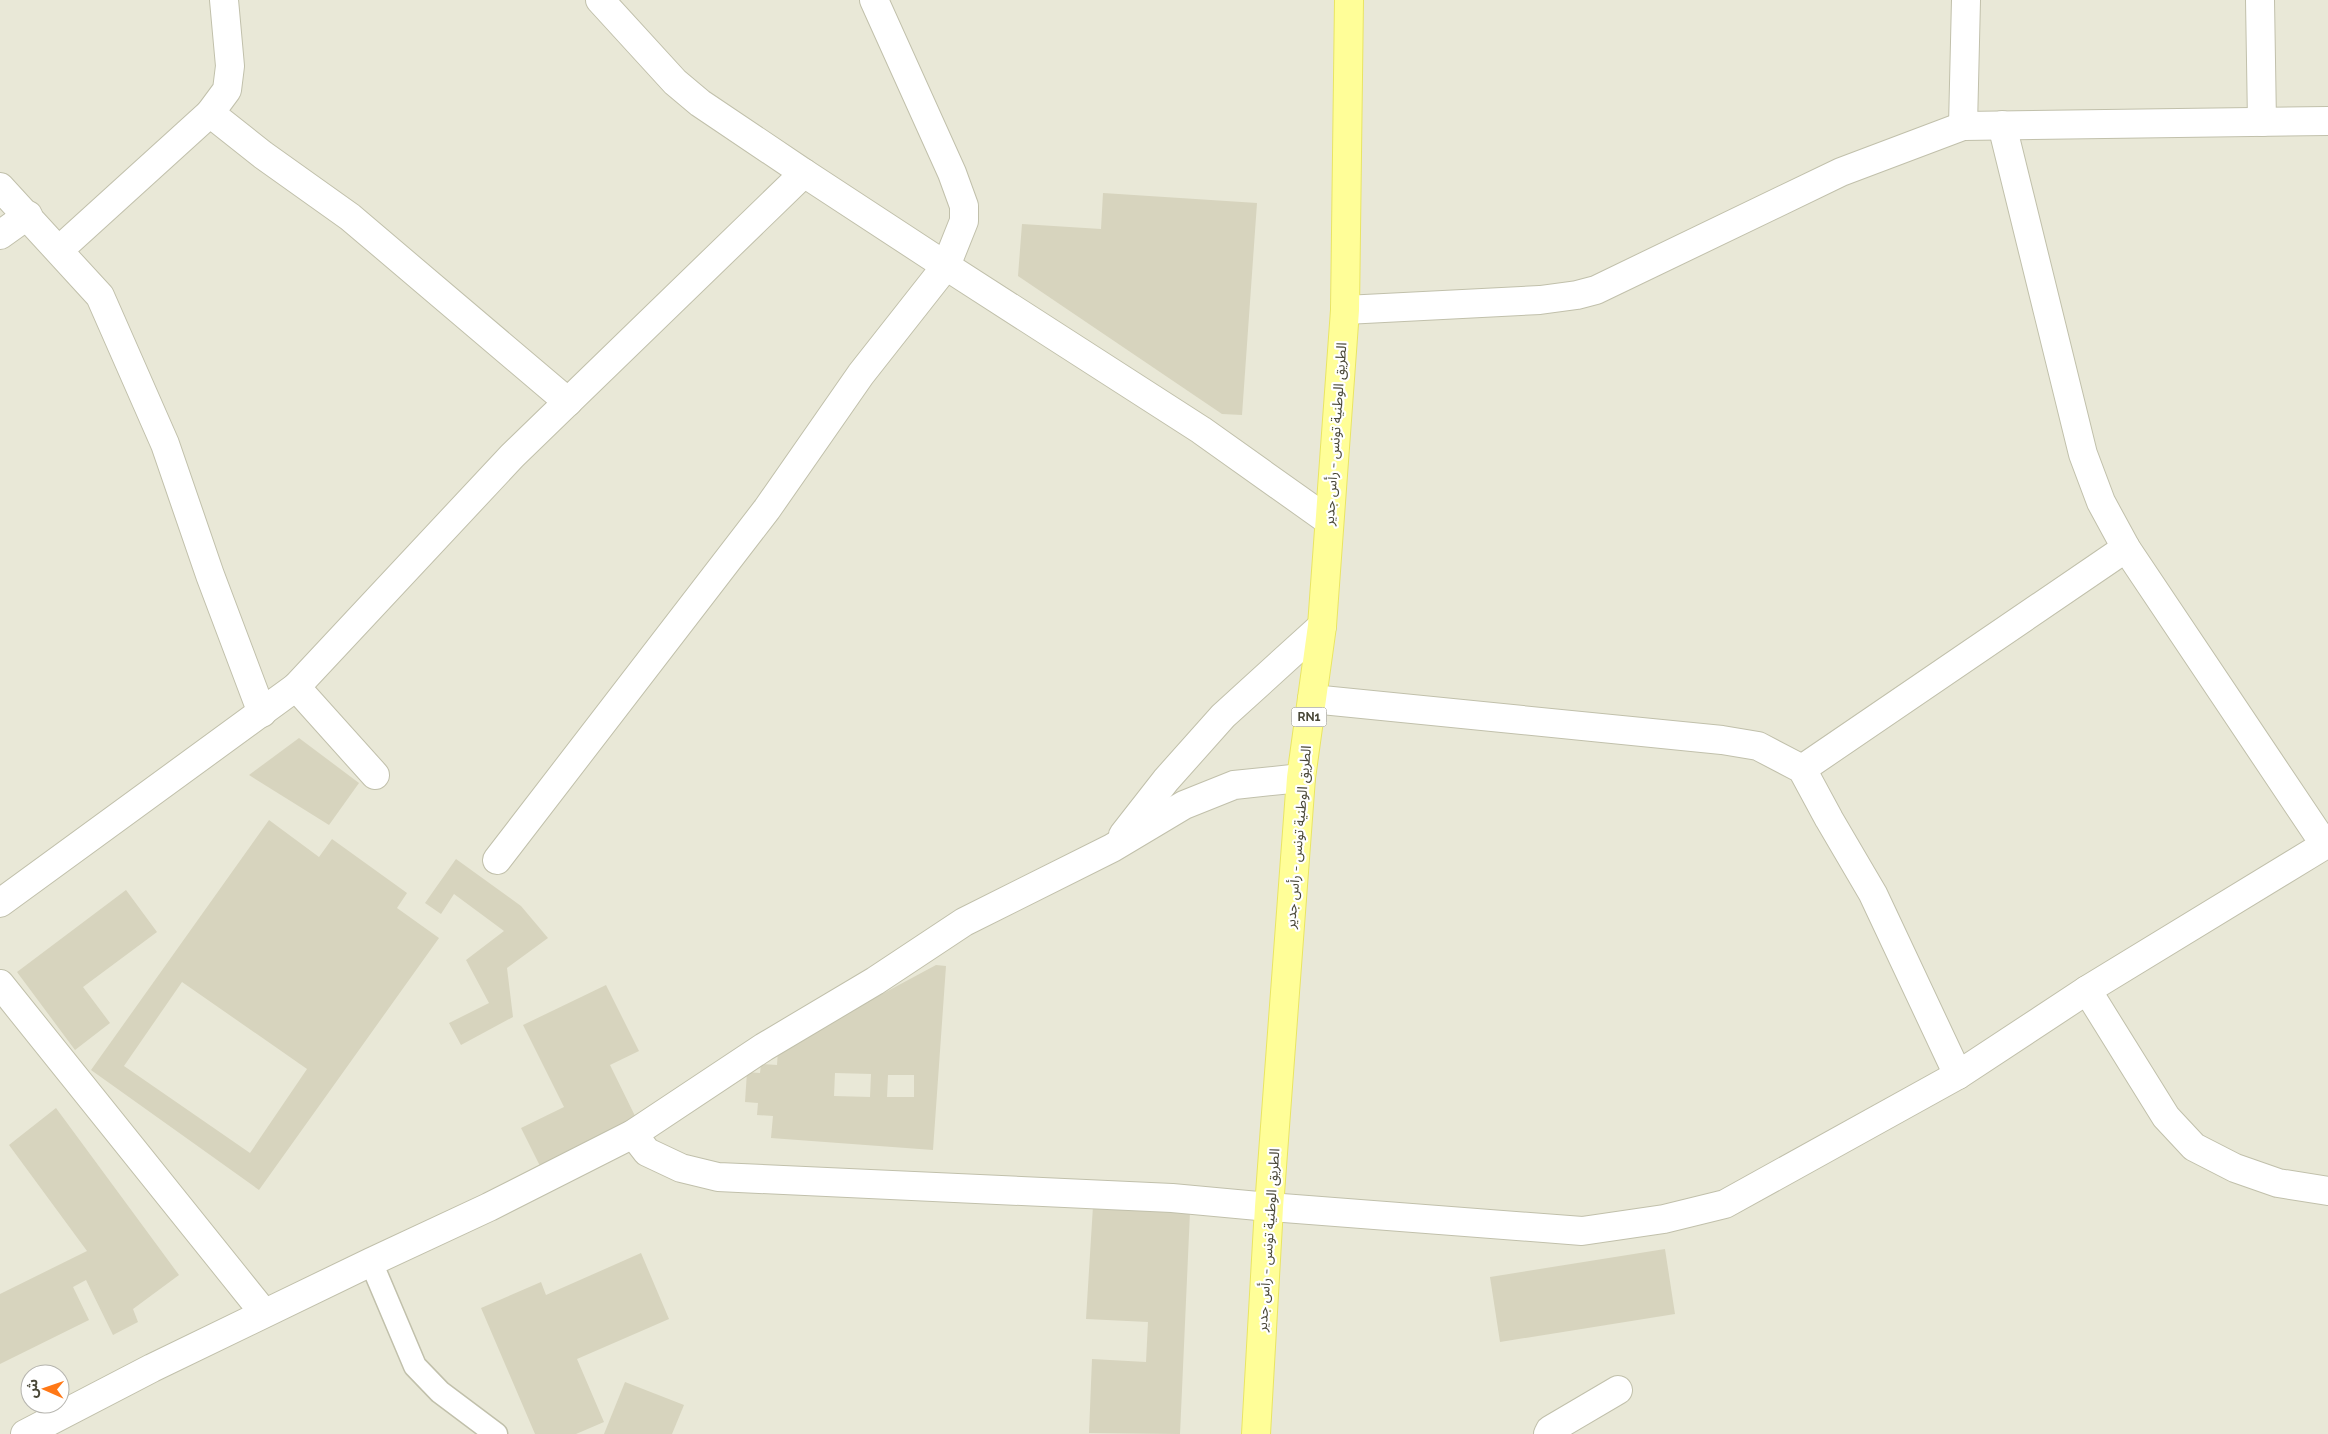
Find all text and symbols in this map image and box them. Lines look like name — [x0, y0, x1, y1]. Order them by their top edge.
street label: الطريق الوطنية تونس - رأس جدير — [1320, 342, 1351, 527]
road number: RN1 — [1292, 708, 1326, 726]
street label: الطريق الوطنية تونس - رأس جدير — [1281, 745, 1316, 930]
street label: الطريق الوطنية تونس - رأس جدير — [1253, 1148, 1284, 1333]
north arrow — [20, 1364, 70, 1414]
text: ش — [24, 1379, 40, 1398]

